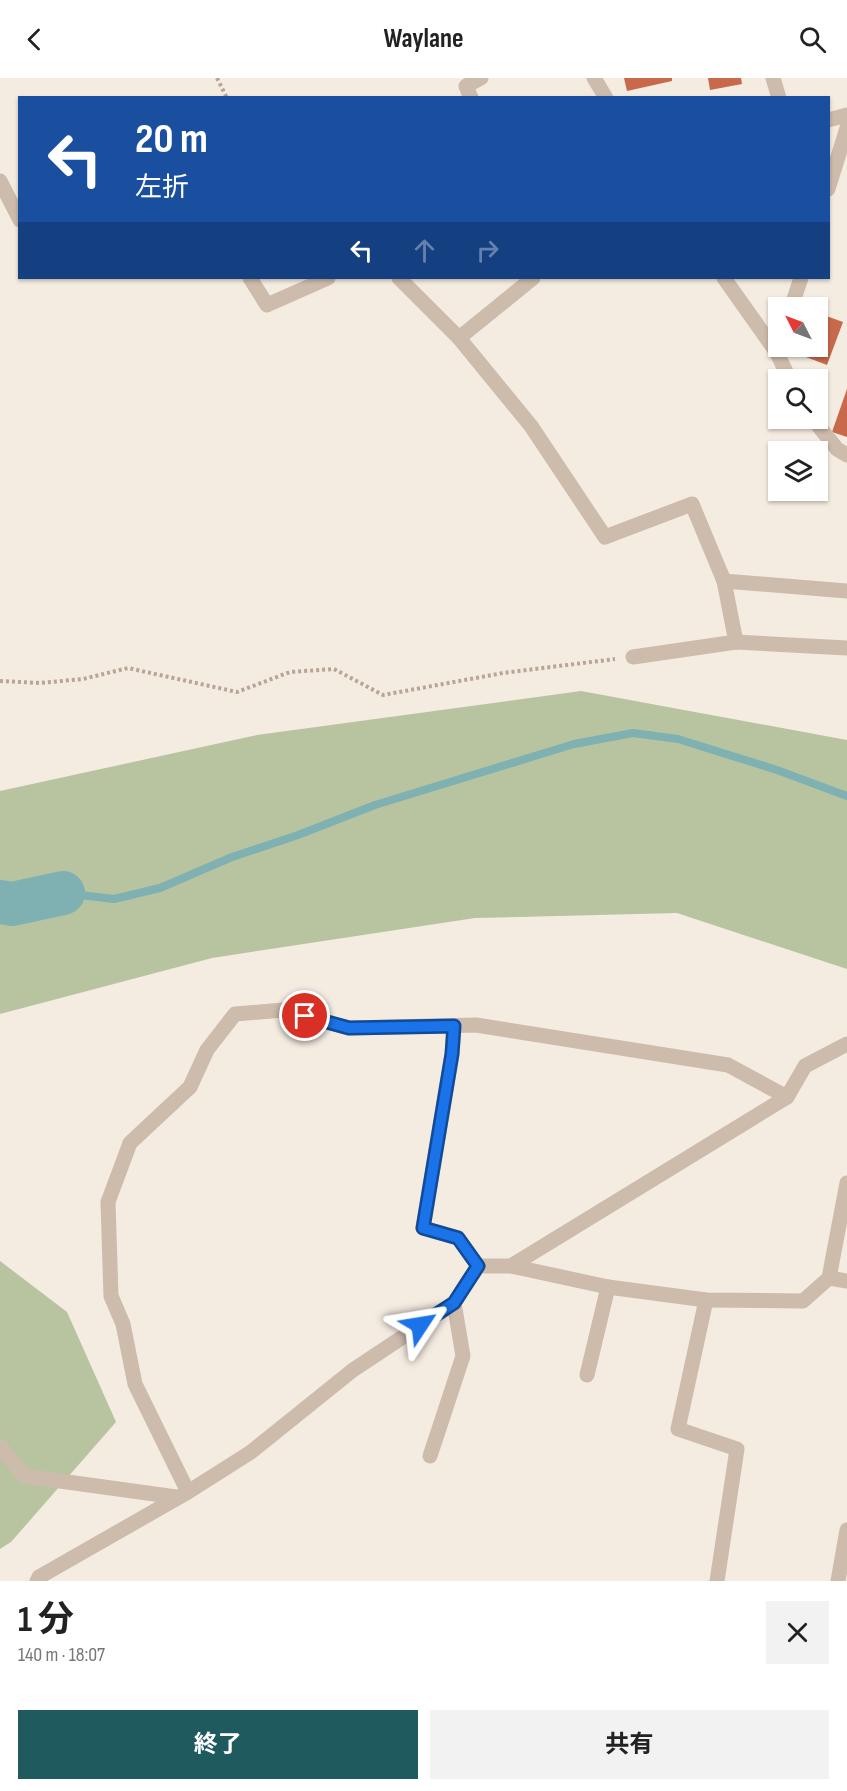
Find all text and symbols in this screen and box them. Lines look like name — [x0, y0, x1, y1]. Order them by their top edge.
icon: back — [18, 23, 51, 56]
text: Waylane — [383, 23, 464, 55]
icon: search — [796, 23, 829, 56]
text: 20 m — [135, 114, 208, 165]
icon: left — [36, 120, 114, 198]
text: 左折 — [135, 172, 189, 204]
icon: left — [345, 234, 378, 267]
icon: ahead — [408, 234, 441, 267]
icon: right — [471, 234, 504, 267]
north arrow — [768, 297, 828, 357]
map controls — [768, 297, 828, 501]
button: search — [768, 369, 828, 429]
button: layers — [768, 441, 828, 501]
pin — [279, 990, 330, 1041]
icon: arrive — [288, 999, 321, 1032]
position arrow — [388, 1293, 452, 1357]
text: 1 分 — [18, 1599, 74, 1642]
button: close — [766, 1601, 829, 1664]
text: 140 m · 18:07 — [18, 1643, 105, 1667]
button: 終了 — [18, 1710, 418, 1779]
button: 共有 — [430, 1710, 829, 1779]

